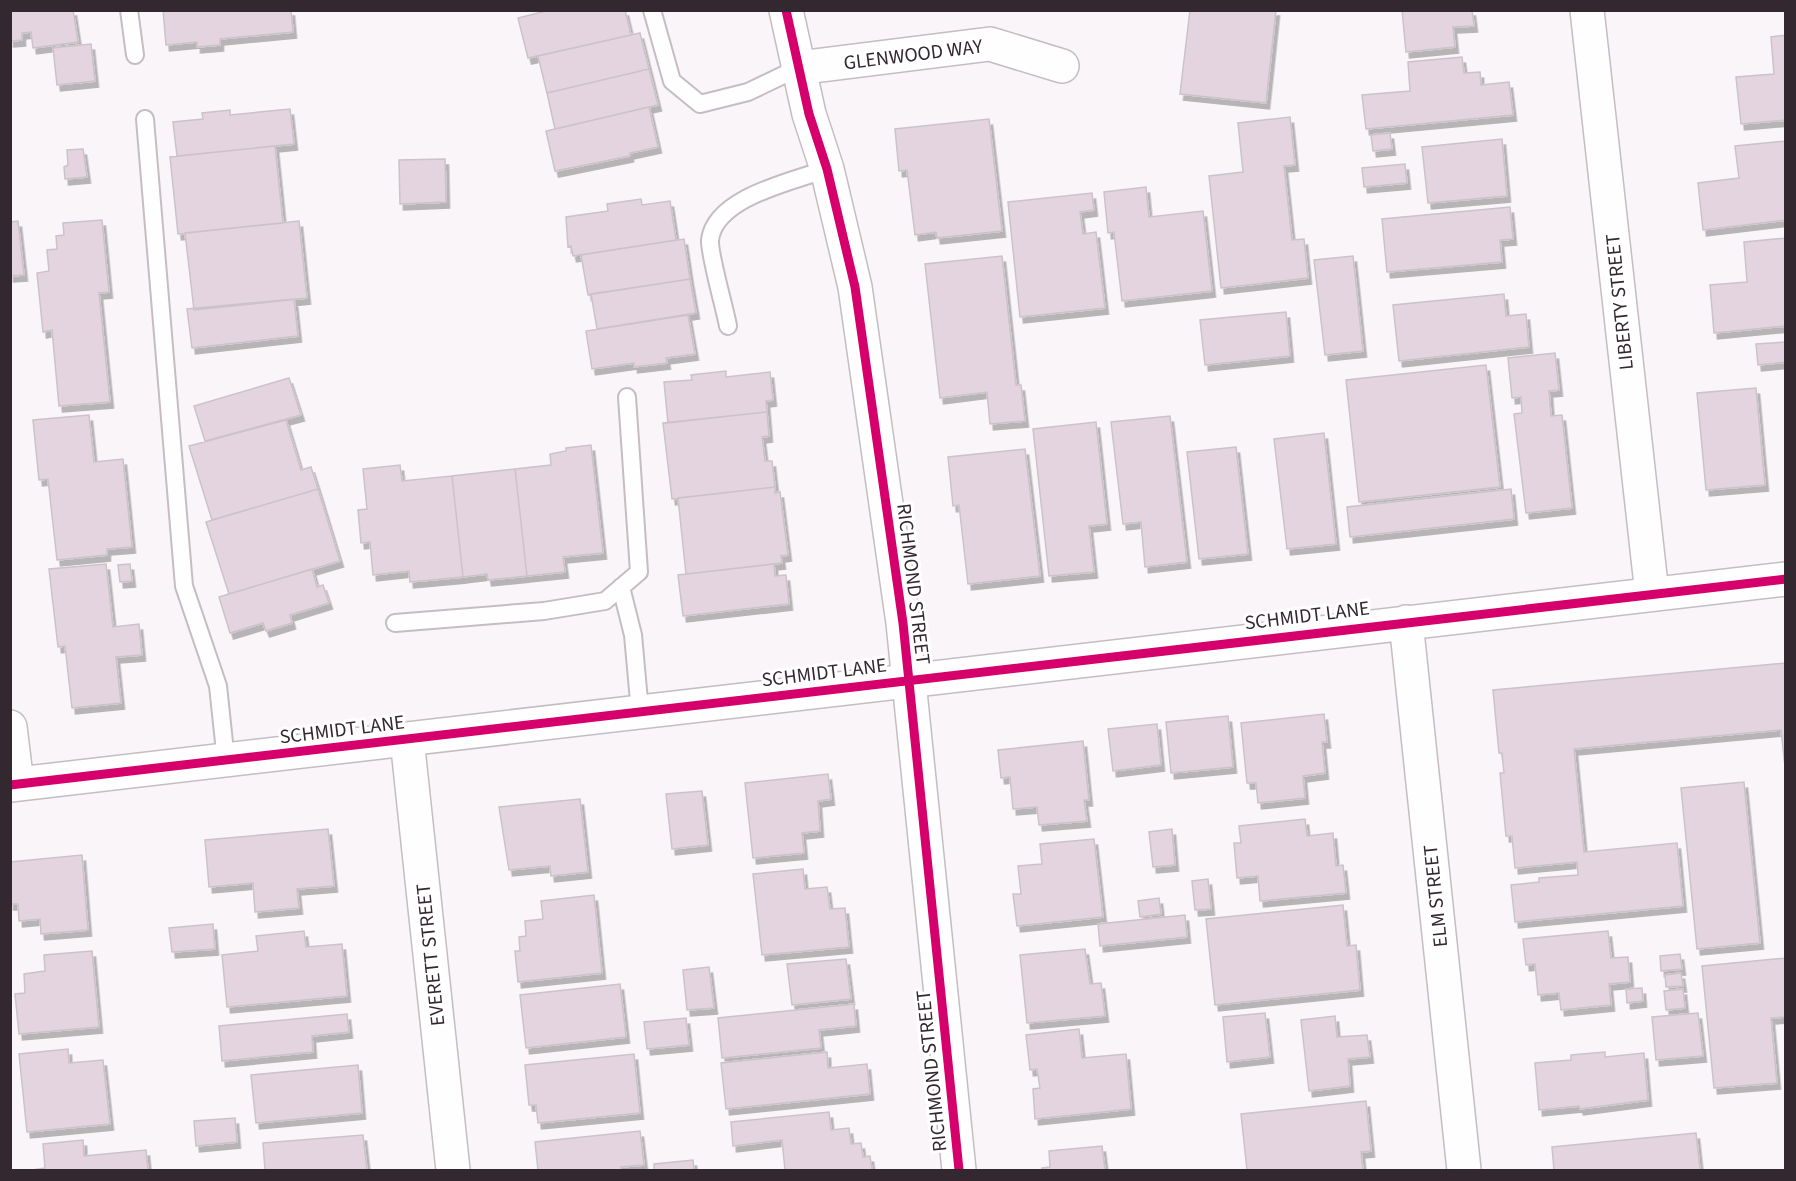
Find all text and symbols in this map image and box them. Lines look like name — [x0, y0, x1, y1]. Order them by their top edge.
street label: GLENWOOD WAY — [842, 33, 985, 77]
street label: LIBERTY STREET — [1599, 232, 1641, 371]
street label: RICHMOND STREET — [889, 502, 937, 667]
street label: SCHMIDT LANE — [1243, 594, 1371, 638]
street label: SCHMIDT LANE — [760, 651, 888, 695]
street label: SCHMIDT LANE — [278, 708, 406, 752]
street label: ELM STREET — [1417, 843, 1455, 949]
street label: EVERETT STREET — [410, 882, 452, 1027]
street label: RICHMOND STREET — [910, 988, 954, 1153]

